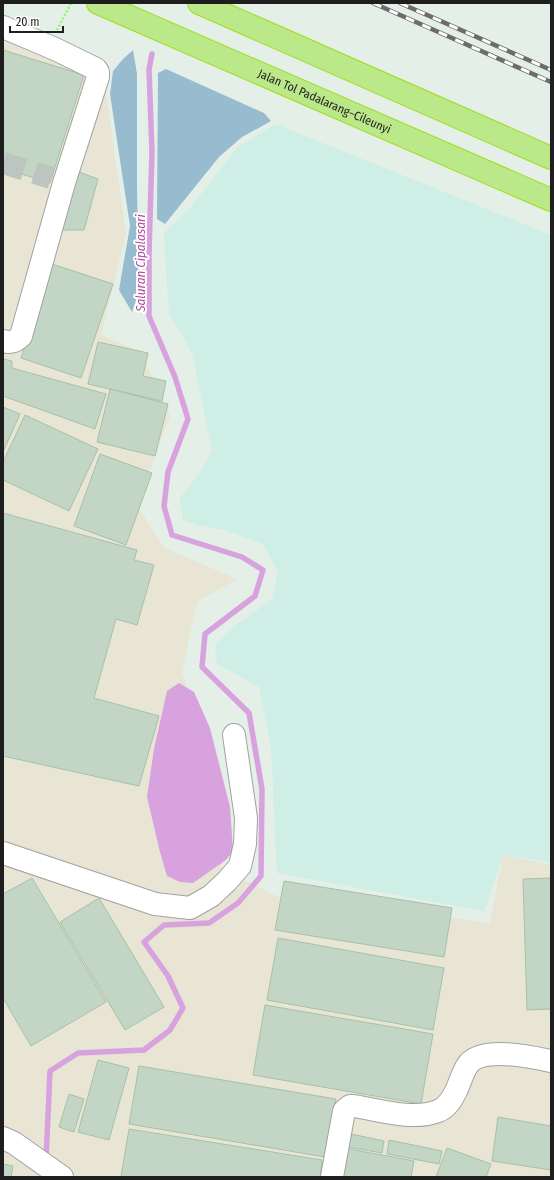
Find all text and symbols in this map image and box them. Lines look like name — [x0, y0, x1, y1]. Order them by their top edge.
scale bar — [10, 8, 63, 34]
text: 20 m — [16, 15, 40, 29]
street label: Jalan Tol Padalarang–Cileunyi — [256, 66, 393, 137]
water label: Saluran Cipalasari — [133, 214, 148, 313]

